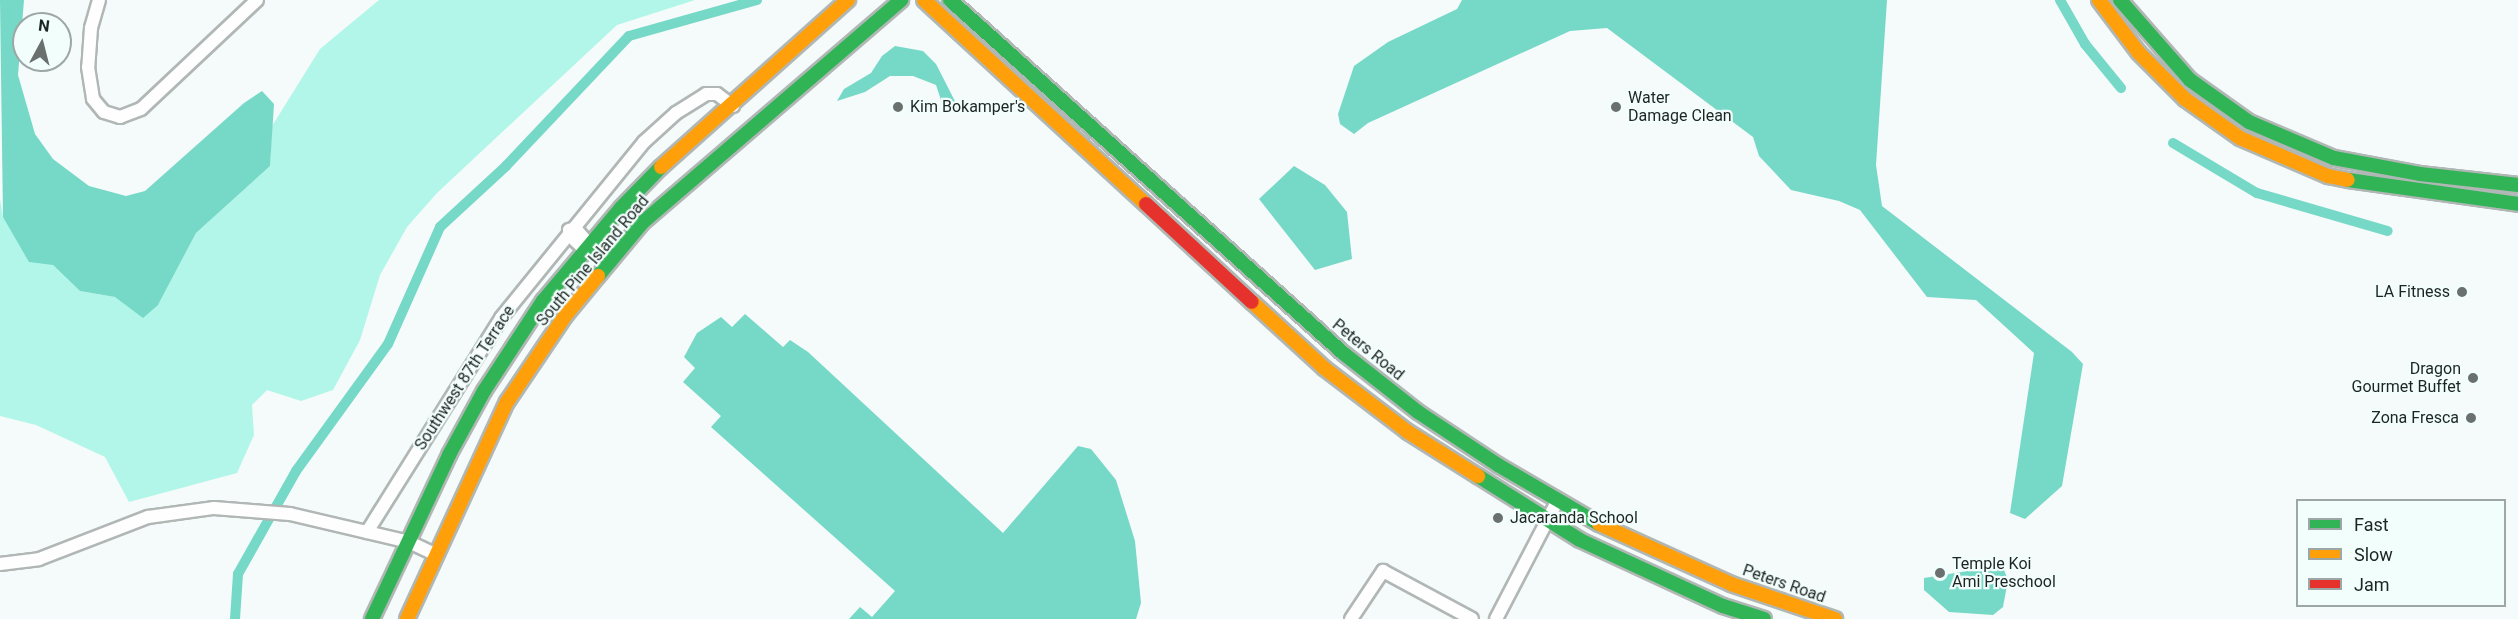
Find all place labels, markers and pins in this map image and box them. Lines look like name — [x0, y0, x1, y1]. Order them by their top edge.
place label: Water Damage Clean — [1628, 88, 1732, 126]
place label: Kim Bokamper's — [910, 97, 1025, 117]
marker: Kim Bokamper's — [891, 100, 905, 114]
marker: Water Damage Clean — [1609, 100, 1623, 114]
place label: LA Fitness — [2375, 282, 2450, 302]
marker: LA Fitness — [2455, 285, 2469, 299]
place label: Dragon Gourmet Buffet — [2352, 359, 2461, 397]
marker: Dragon Gourmet Buffet — [2466, 371, 2480, 385]
place label: Zona Fresca — [2371, 408, 2459, 428]
marker: Zona Fresca — [2464, 411, 2478, 425]
place label: Jacaranda School — [1510, 508, 1638, 528]
marker: Jacaranda School — [1491, 511, 1505, 525]
place label: Temple Koi Ami Preschool — [1952, 554, 2056, 592]
marker: Temple Koi Ami Preschool — [1933, 566, 1947, 580]

